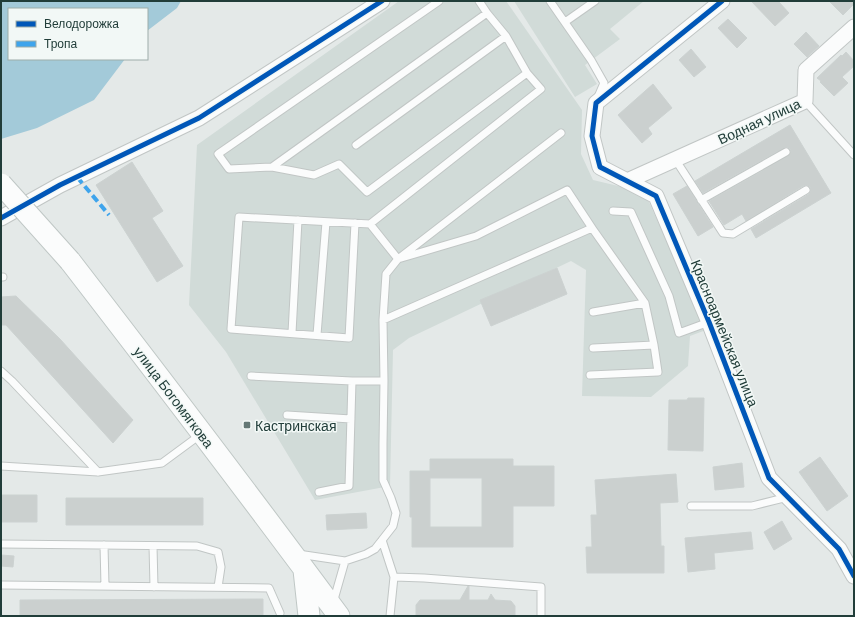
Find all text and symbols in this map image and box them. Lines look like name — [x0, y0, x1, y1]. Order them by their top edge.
legend — [8, 8, 148, 60]
text: Велодорожка — [44, 16, 119, 31]
text: Тропа — [44, 36, 78, 51]
street label: Водная улица — [715, 94, 803, 148]
street label: Красноармейская улица — [688, 257, 762, 409]
street label: улица Богомягкова — [130, 343, 218, 451]
place label: Кастринская — [255, 417, 337, 434]
marker: Кастринская — [242, 420, 252, 430]

